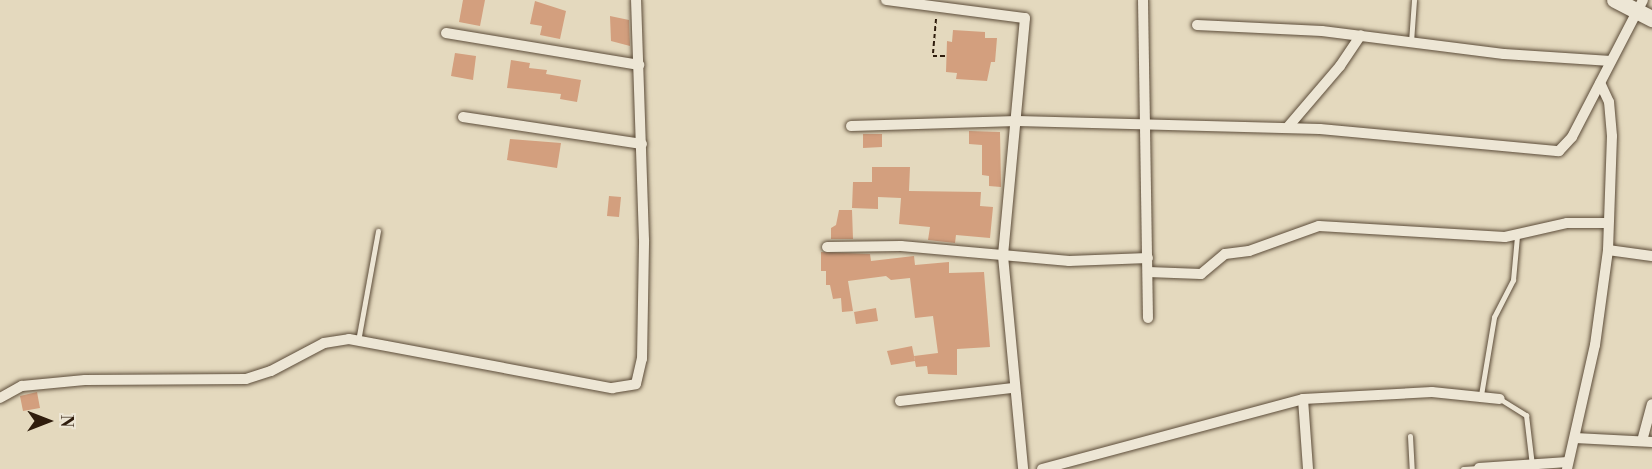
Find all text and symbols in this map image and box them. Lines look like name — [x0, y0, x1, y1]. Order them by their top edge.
north arrow — [18, 391, 78, 451]
text: N — [56, 415, 76, 427]

